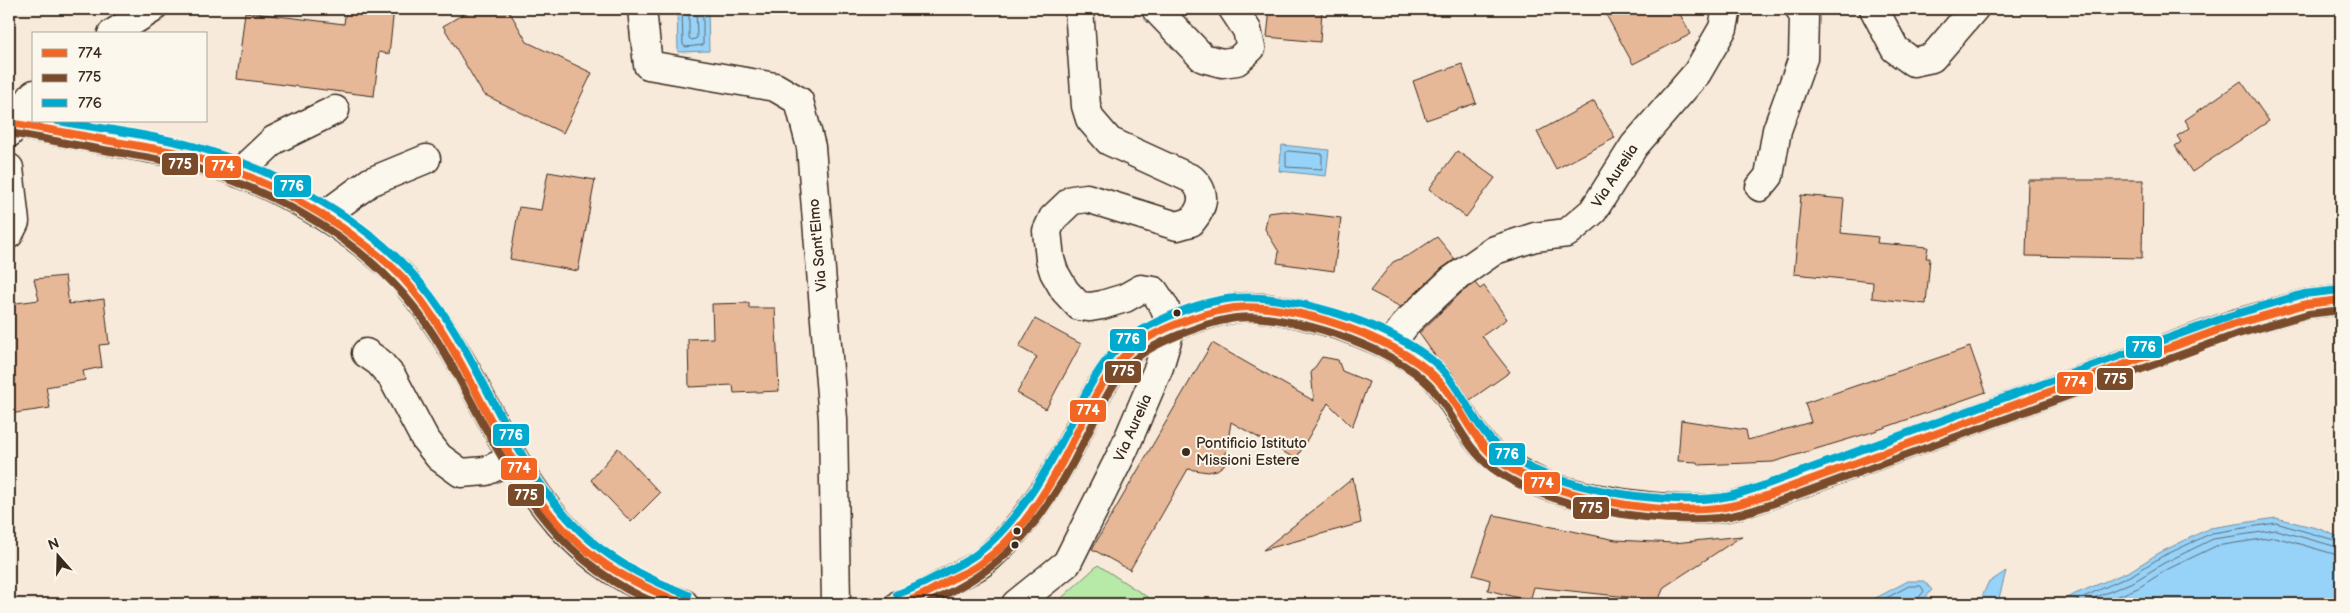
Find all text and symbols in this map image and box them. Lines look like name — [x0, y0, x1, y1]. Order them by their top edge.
legend — [32, 32, 208, 122]
text: 774 — [78, 44, 102, 63]
text: 775 — [78, 68, 101, 87]
text: 776 — [78, 94, 102, 113]
street label: Via Aurelia — [1587, 141, 1643, 211]
line badge: 775 — [161, 152, 199, 176]
line badge: 774 — [204, 155, 242, 179]
text: 775 — [168, 156, 192, 173]
text: 774 — [211, 158, 236, 175]
line badge: 776 — [273, 174, 312, 198]
text: 776 — [280, 178, 304, 195]
street label: Via Sant'Elmo — [804, 198, 832, 292]
unlabelled marker — [1172, 308, 1182, 318]
line badge: 776 — [1109, 328, 1147, 352]
text: 776 — [1116, 331, 1140, 348]
line badge: 776 — [2125, 335, 2163, 359]
text: 776 — [2132, 339, 2156, 356]
line badge: 775 — [1104, 360, 1142, 384]
text: 775 — [1111, 363, 1135, 380]
line badge: 775 — [2096, 367, 2134, 391]
line badge: 774 — [2056, 371, 2094, 395]
text: 775 — [2103, 371, 2127, 388]
text: 774 — [2063, 374, 2088, 391]
street label: Via Aurelia — [1110, 391, 1156, 465]
line badge: 774 — [1069, 399, 1107, 423]
text: 774 — [1076, 402, 1101, 419]
line badge: 776 — [492, 423, 530, 447]
text: 776 — [499, 427, 523, 444]
place label: Pontificio Istituto Missioni Estere — [1196, 434, 1307, 470]
line badge: 776 — [1488, 442, 1526, 466]
marker: Pontificio Istituto Missioni Estere — [1180, 446, 1192, 458]
text: 776 — [1495, 446, 1519, 463]
line badge: 774 — [500, 457, 538, 481]
text: 774 — [507, 460, 532, 477]
line badge: 774 — [1523, 471, 1561, 495]
text: 774 — [1530, 475, 1555, 492]
line badge: 775 — [507, 483, 545, 507]
text: 775 — [514, 487, 538, 504]
line badge: 775 — [1572, 496, 1610, 520]
text: 775 — [1579, 500, 1603, 517]
unlabelled marker — [1012, 526, 1022, 536]
north arrow — [32, 530, 82, 580]
text: N — [46, 534, 62, 554]
unlabelled marker — [1010, 540, 1020, 550]

